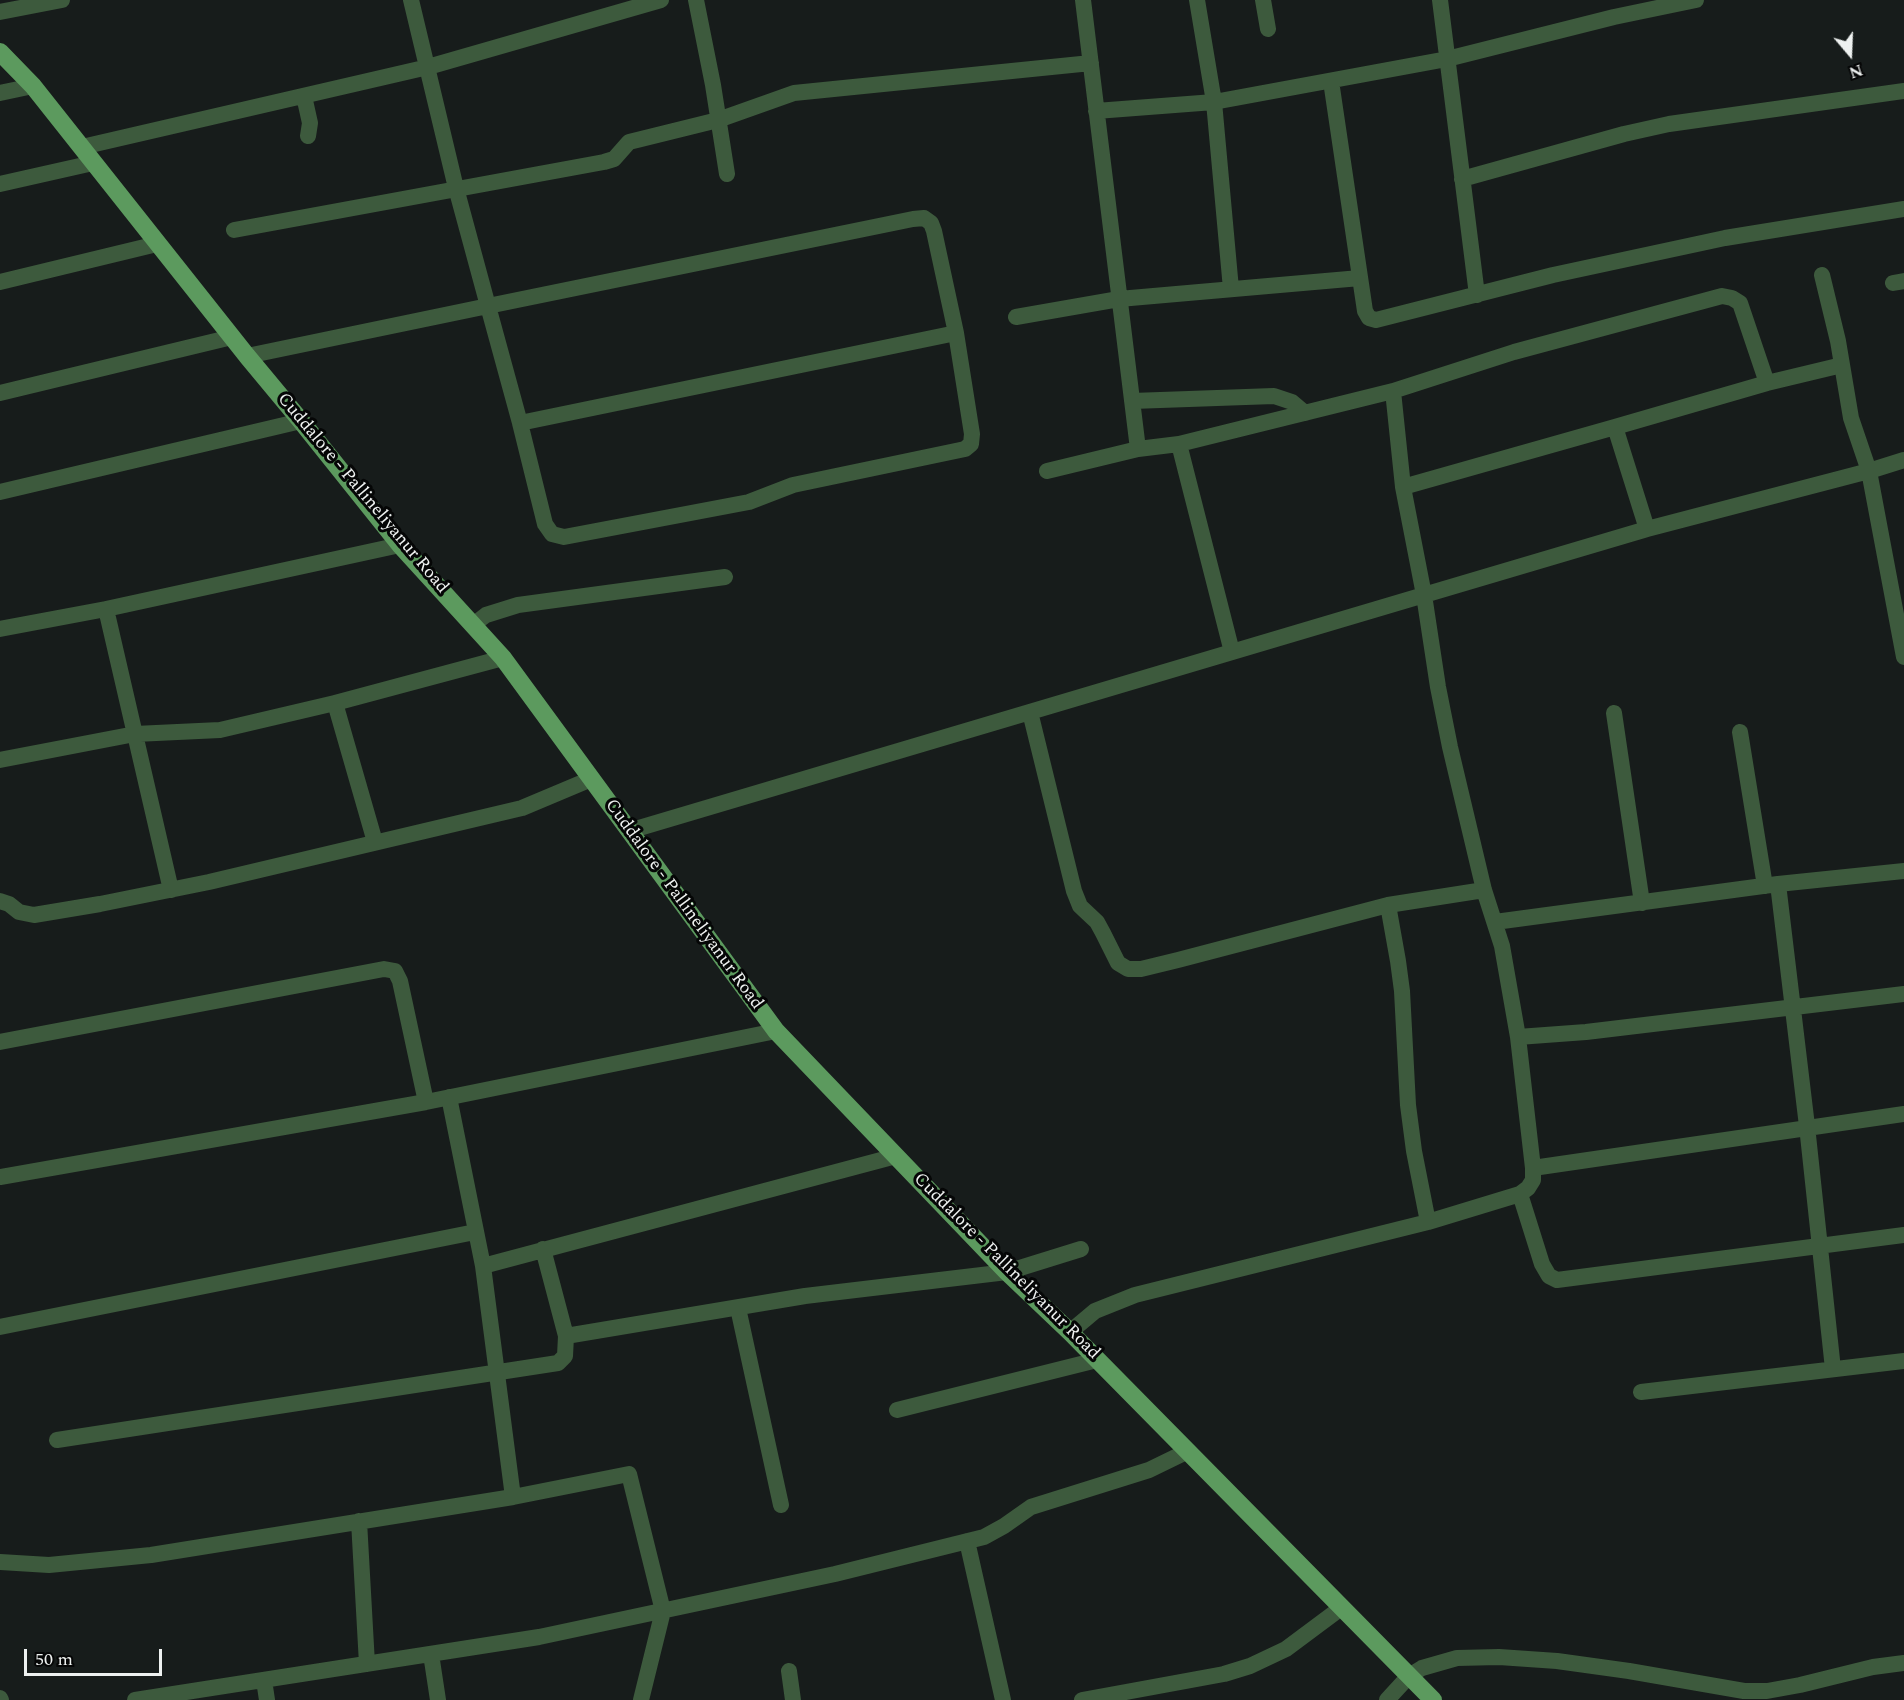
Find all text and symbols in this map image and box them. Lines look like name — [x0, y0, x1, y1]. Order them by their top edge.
north arrow — [1820, 24, 1880, 84]
text: N — [1846, 58, 1866, 84]
street label: Cuddalore - Pallineliyanur Road — [272, 389, 452, 599]
street label: Cuddalore - Pallineliyanur Road — [599, 795, 767, 1015]
street label: Cuddalore - Pallineliyanur Road — [908, 1169, 1104, 1365]
scale bar — [27, 1637, 165, 1675]
text: 50 m — [35, 1646, 73, 1673]

